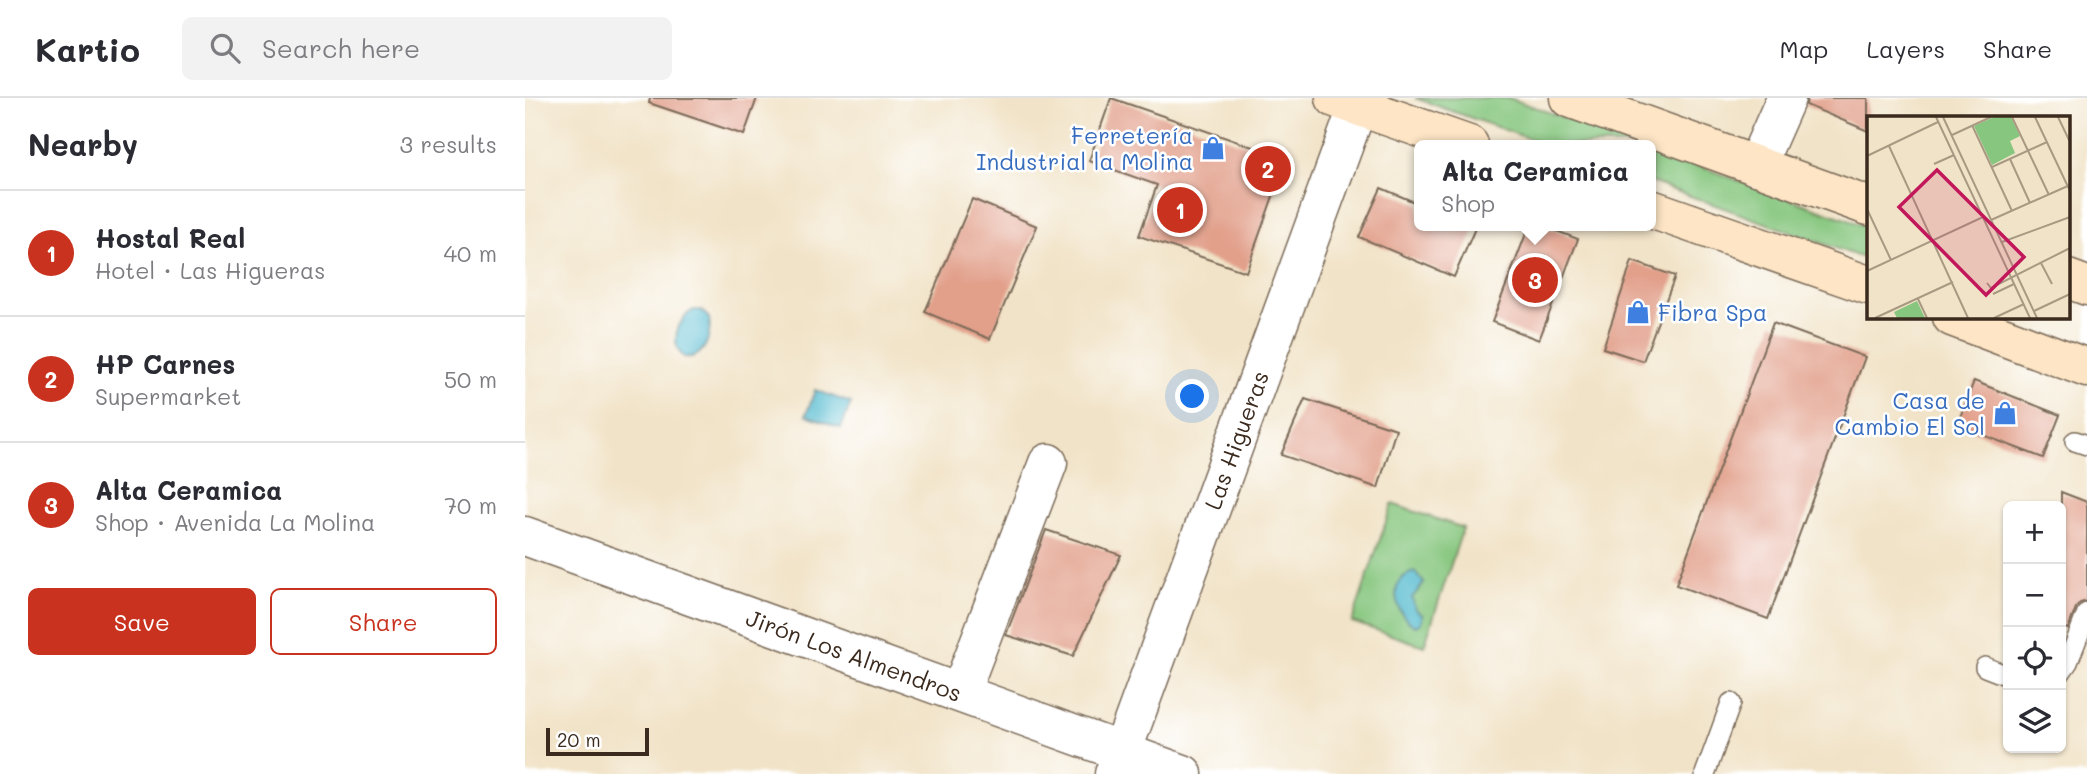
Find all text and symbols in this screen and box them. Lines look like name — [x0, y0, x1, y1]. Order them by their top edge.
search box — [182, 17, 672, 80]
text: Kartio — [35, 27, 140, 70]
icon: search — [206, 29, 244, 67]
text: Search here — [262, 31, 420, 65]
text: Map — [1780, 33, 1828, 64]
text: Layers — [1866, 33, 1945, 64]
text: Share — [1983, 33, 2052, 64]
inset map — [1867, 116, 2070, 318]
place label: Ferretería Industrial la Molina — [976, 120, 1193, 176]
text: Nearby — [28, 124, 138, 164]
text: 3 results — [400, 129, 497, 159]
shop icon: Ferretería Industrial la Molina — [1199, 134, 1227, 162]
popup — [1414, 140, 1656, 231]
pin: 2 — [1245, 143, 1291, 195]
text: Alta Ceramica — [1441, 154, 1629, 188]
pin: 1 — [1157, 184, 1203, 236]
text: Shop — [1441, 188, 1495, 218]
text: Hostal Real — [95, 221, 245, 255]
text: 1 — [46, 238, 56, 268]
text: 40 m — [444, 238, 497, 268]
pin: 3 — [1512, 254, 1558, 306]
text: Hotel · Las Higueras — [95, 255, 326, 285]
place label: Fibra Spa — [1658, 297, 1767, 327]
shop icon: Fibra Spa — [1624, 298, 1652, 326]
text: HP Carnes — [95, 347, 235, 381]
text: 2 — [45, 364, 57, 394]
text: 50 m — [444, 364, 497, 394]
street label: Las Higueras — [1197, 366, 1275, 514]
your location — [1175, 379, 1209, 413]
text: Supermarket — [95, 381, 241, 411]
place label: Casa de Cambio El Sol — [1835, 385, 1985, 441]
shop icon: Casa de Cambio El Sol — [1991, 399, 2019, 427]
text: Alta Ceramica — [95, 473, 282, 507]
text: 3 — [44, 490, 58, 520]
text: 70 m — [444, 490, 497, 520]
map controls — [2003, 501, 2066, 753]
button: + — [2003, 501, 2066, 564]
text: Shop · Avenida La Molina — [95, 507, 375, 537]
button: − — [2003, 564, 2066, 627]
button: Save — [28, 588, 256, 655]
button: Share — [270, 588, 497, 655]
street label: Jirón Los Almendros — [742, 602, 966, 708]
button: locate — [2003, 627, 2066, 690]
button: layers — [2003, 690, 2066, 753]
scale bar — [546, 725, 649, 757]
text: 20 m — [557, 727, 601, 752]

